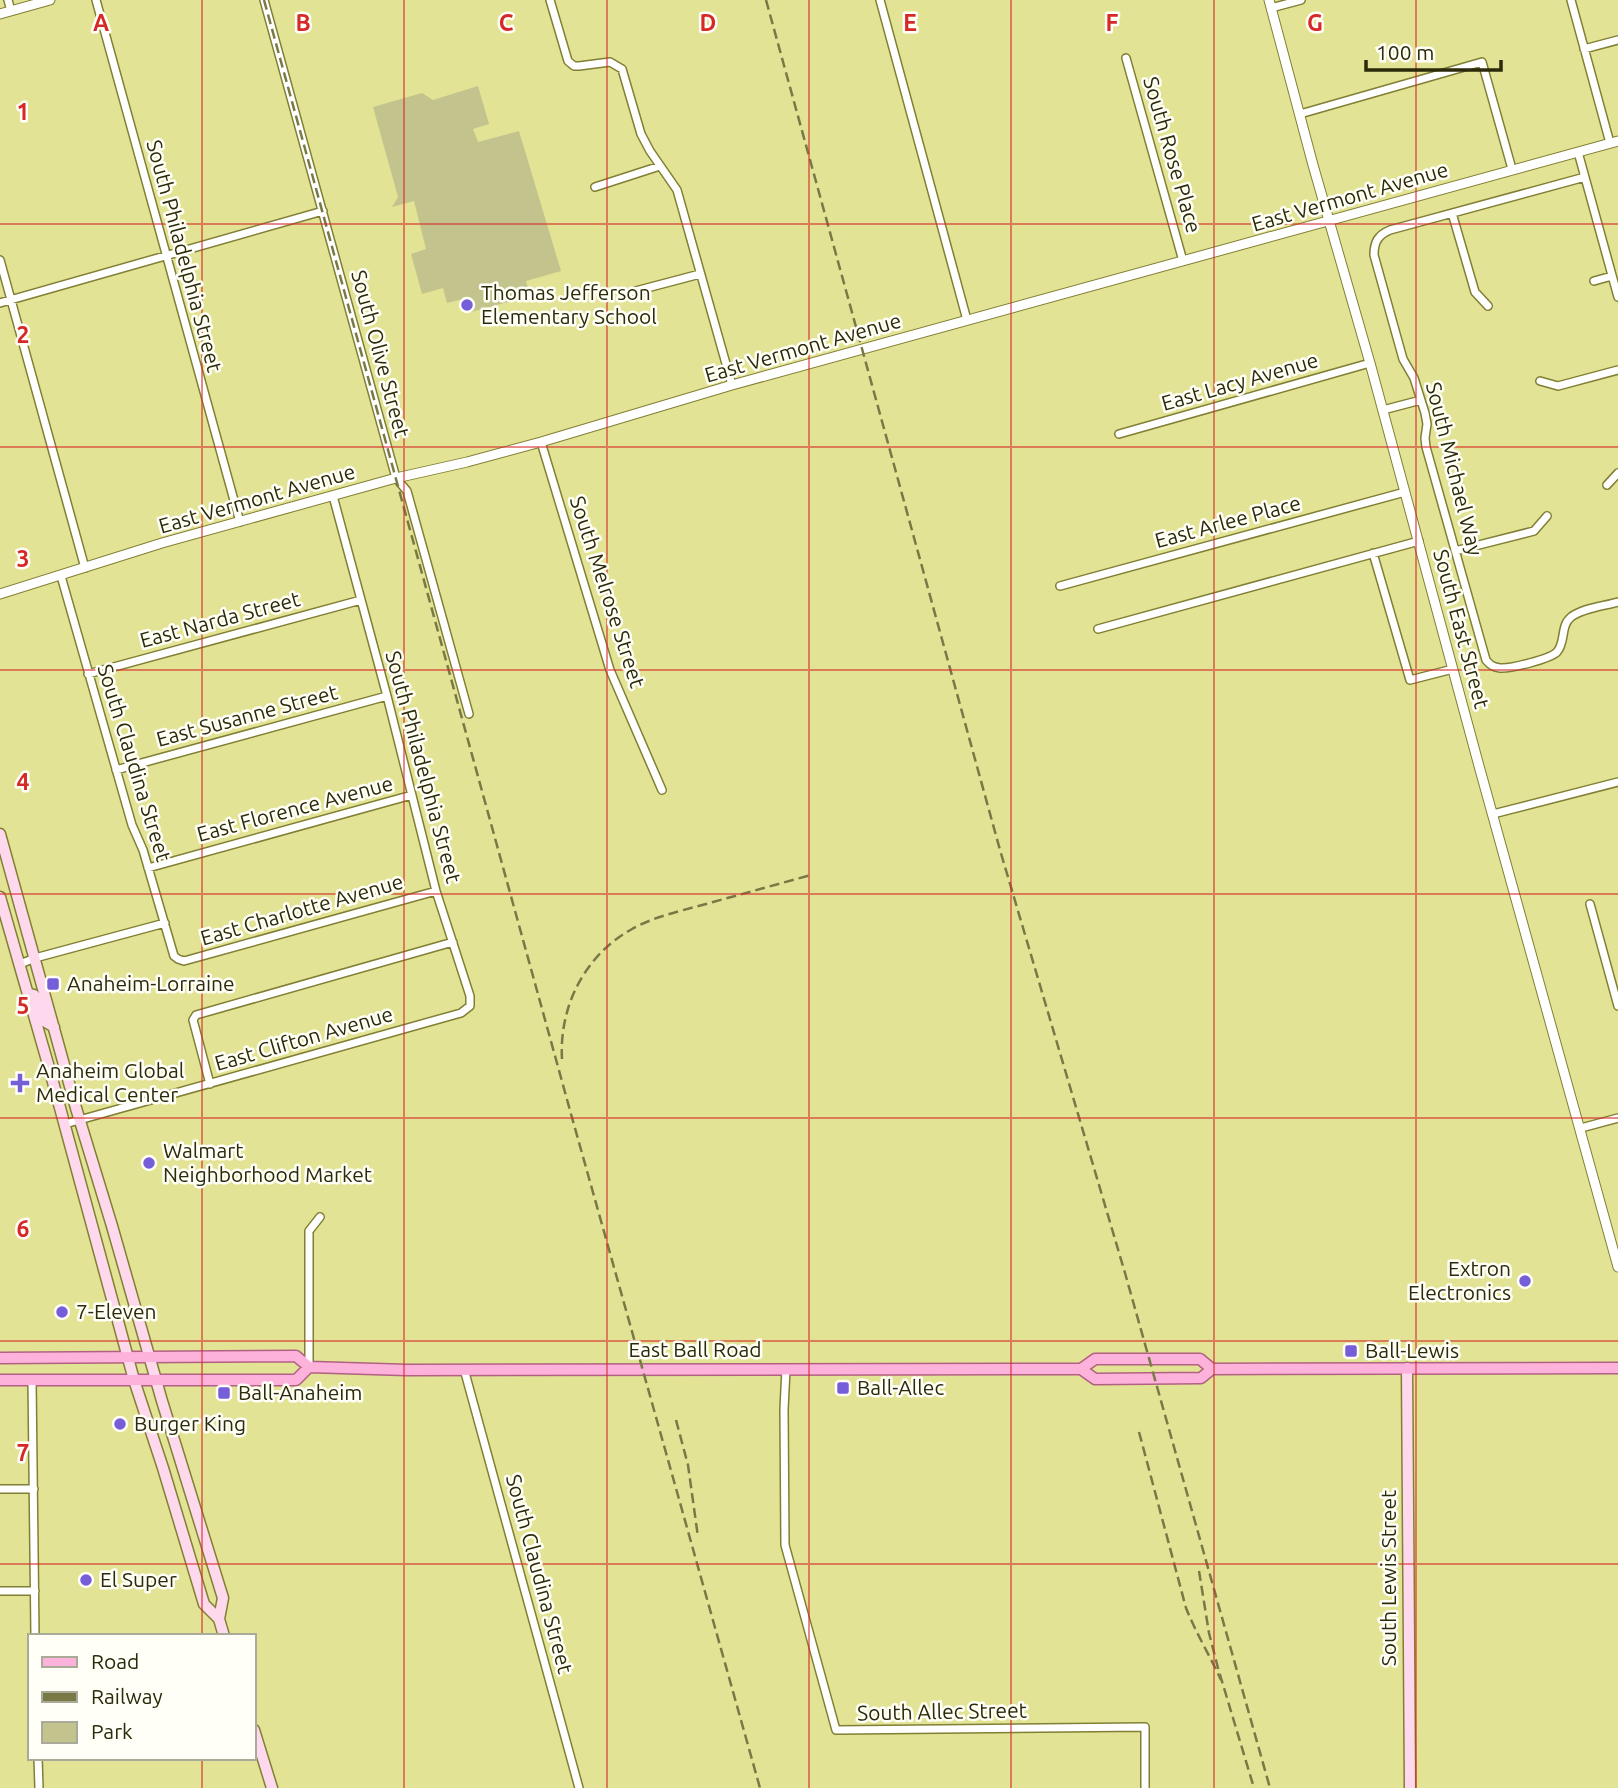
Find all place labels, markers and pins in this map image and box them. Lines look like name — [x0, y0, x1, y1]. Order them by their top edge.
place label: Thomas Jefferson Elementary School — [481, 280, 657, 328]
marker: Thomas Jefferson Elementary School — [459, 297, 475, 313]
place label: Anaheim-Lorraine — [67, 971, 235, 995]
marker: Anaheim-Lorraine — [45, 976, 61, 992]
place label: Anaheim Global Medical Center — [36, 1058, 184, 1106]
marker: Anaheim Global Medical Center — [10, 1073, 30, 1093]
place label: Walmart Neighborhood Market — [163, 1138, 372, 1186]
marker: Walmart Neighborhood Market — [141, 1155, 157, 1171]
place label: Extron Electronics — [1408, 1256, 1511, 1304]
marker: Extron Electronics — [1517, 1273, 1533, 1289]
place label: 7-Eleven — [76, 1299, 157, 1323]
marker: 7-Eleven — [54, 1304, 70, 1320]
place label: Ball-Lewis — [1365, 1338, 1459, 1362]
marker: Ball-Lewis — [1343, 1343, 1359, 1359]
place label: Ball-Allec — [857, 1375, 944, 1399]
place label: Ball-Anaheim — [238, 1380, 362, 1404]
marker: Ball-Allec — [835, 1380, 851, 1396]
marker: Ball-Anaheim — [216, 1385, 232, 1401]
place label: Burger King — [134, 1411, 246, 1435]
marker: Burger King — [112, 1416, 128, 1432]
place label: El Super — [100, 1567, 177, 1591]
marker: El Super — [78, 1572, 94, 1588]

